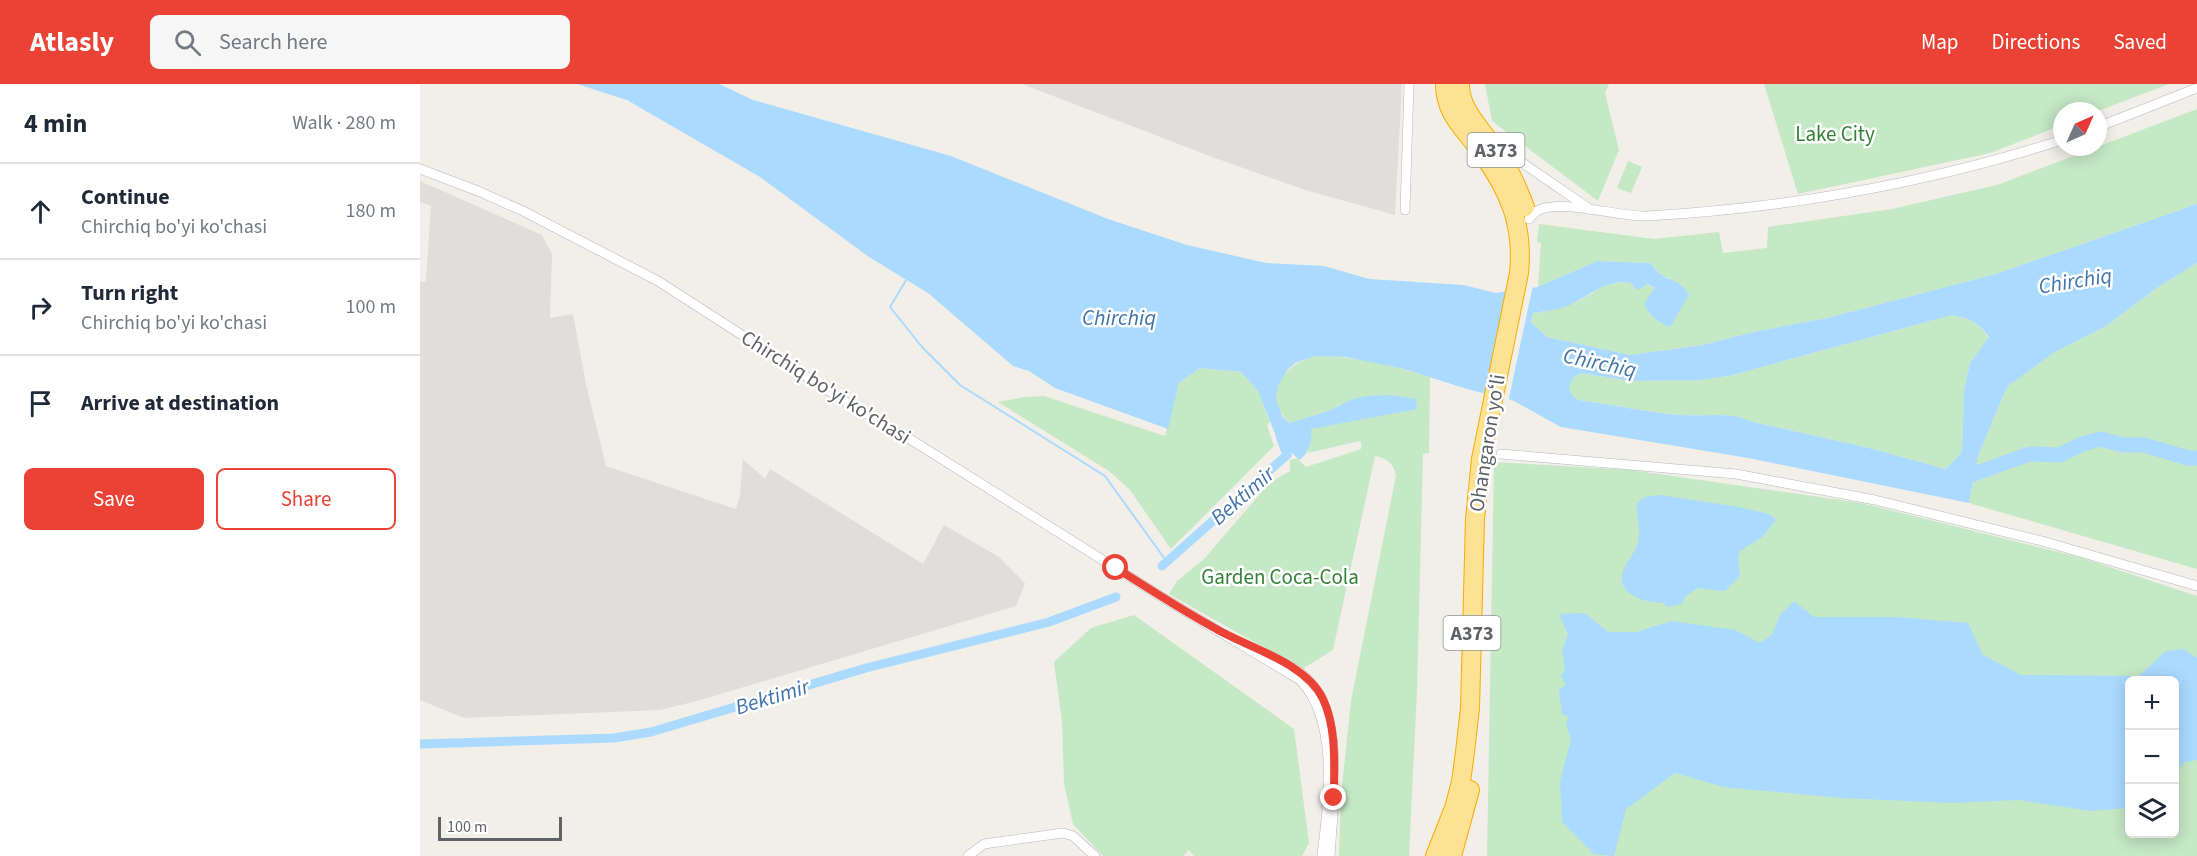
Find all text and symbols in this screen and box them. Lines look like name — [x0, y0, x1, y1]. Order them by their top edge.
search box — [150, 15, 570, 69]
text: Atlasly — [30, 22, 114, 62]
icon: search — [171, 26, 204, 59]
text: Search here — [219, 26, 328, 58]
text: Map — [1921, 27, 1959, 57]
text: Directions — [1992, 27, 2080, 57]
text: Saved — [2113, 27, 2167, 57]
north arrow — [2053, 102, 2107, 156]
text: 4 min — [24, 105, 87, 142]
text: Walk · 280 m — [292, 109, 396, 137]
park label: Lake City — [1795, 119, 1875, 149]
road number: A373 — [1468, 133, 1524, 167]
text: Continue — [81, 181, 170, 213]
icon: ahead — [24, 195, 57, 228]
text: 180 m — [346, 197, 396, 225]
text: Chirchiq bo'yi ko'chasi — [81, 213, 267, 241]
water label: Chirchiq — [2036, 259, 2115, 303]
text: Turn right — [81, 277, 178, 309]
icon: right — [24, 291, 57, 324]
text: 100 m — [346, 293, 396, 321]
water label: Chirchiq — [1082, 302, 1156, 334]
text: Chirchiq bo'yi ko'chasi — [81, 309, 267, 337]
street label: Chirchiq bo'yi ko'chasi — [735, 322, 917, 452]
water label: Chirchiq — [1560, 340, 1640, 386]
street label: Ohangaron yoʻli — [1461, 372, 1513, 514]
icon: arrive — [24, 387, 57, 420]
text: Arrive at destination — [81, 387, 279, 419]
water label: Bektimir — [1203, 458, 1283, 533]
button: Save — [24, 468, 204, 530]
button: Share — [216, 468, 396, 530]
route start — [1102, 554, 1128, 580]
park label: Garden Coca-Cola — [1201, 562, 1359, 592]
road number: A373 — [1444, 616, 1500, 650]
water label: Bektimir — [731, 670, 815, 723]
map controls — [2125, 676, 2179, 838]
button: + — [2125, 676, 2179, 730]
button: − — [2125, 730, 2179, 784]
route end — [1320, 784, 1346, 810]
button: layers — [2125, 784, 2179, 838]
scale bar — [438, 814, 562, 842]
text: 100 m — [447, 816, 487, 838]

